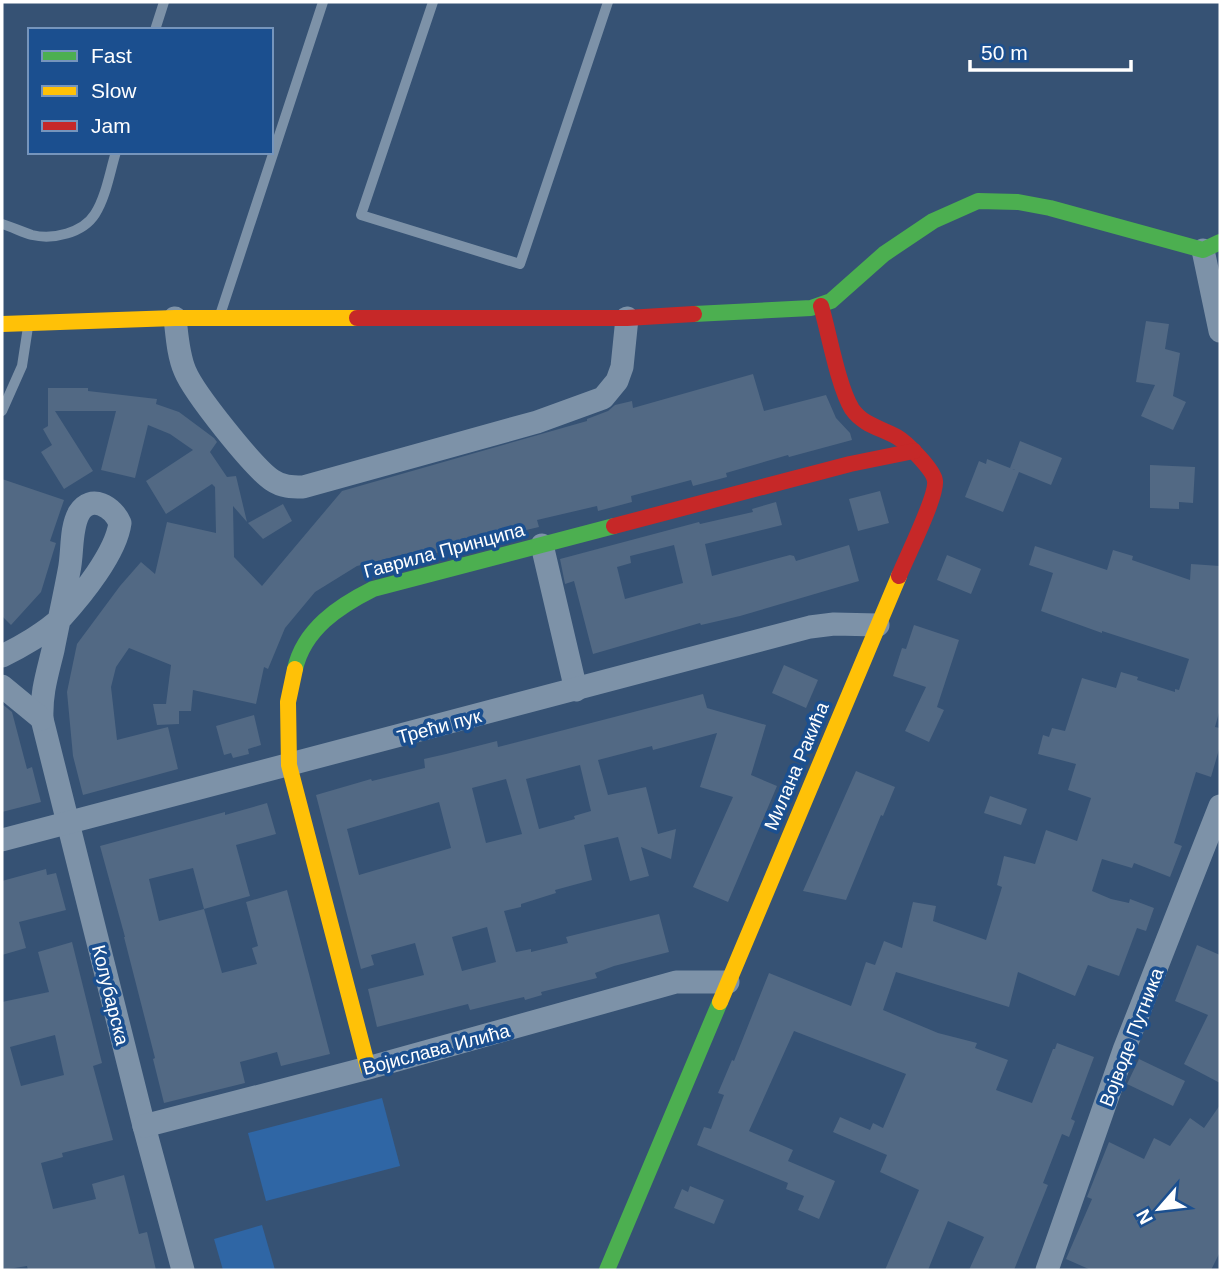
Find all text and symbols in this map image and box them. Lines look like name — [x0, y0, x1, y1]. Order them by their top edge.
legend — [28, 28, 273, 154]
scale bar — [970, 28, 1131, 72]
text: 50 m — [981, 41, 1028, 64]
text: Fast — [91, 44, 132, 67]
text: Slow — [91, 79, 137, 102]
text: Jam — [91, 114, 131, 137]
street label: Гаврила Принципа — [361, 519, 527, 582]
street label: Милана Ракића — [760, 699, 833, 833]
street label: Трећи пук — [395, 705, 484, 748]
street label: Колубарска — [88, 943, 133, 1048]
street label: Војводе Путника — [1095, 965, 1168, 1109]
street label: Војислава Илића — [360, 1020, 512, 1079]
north arrow — [1124, 1174, 1194, 1244]
text: N — [1132, 1206, 1157, 1228]

